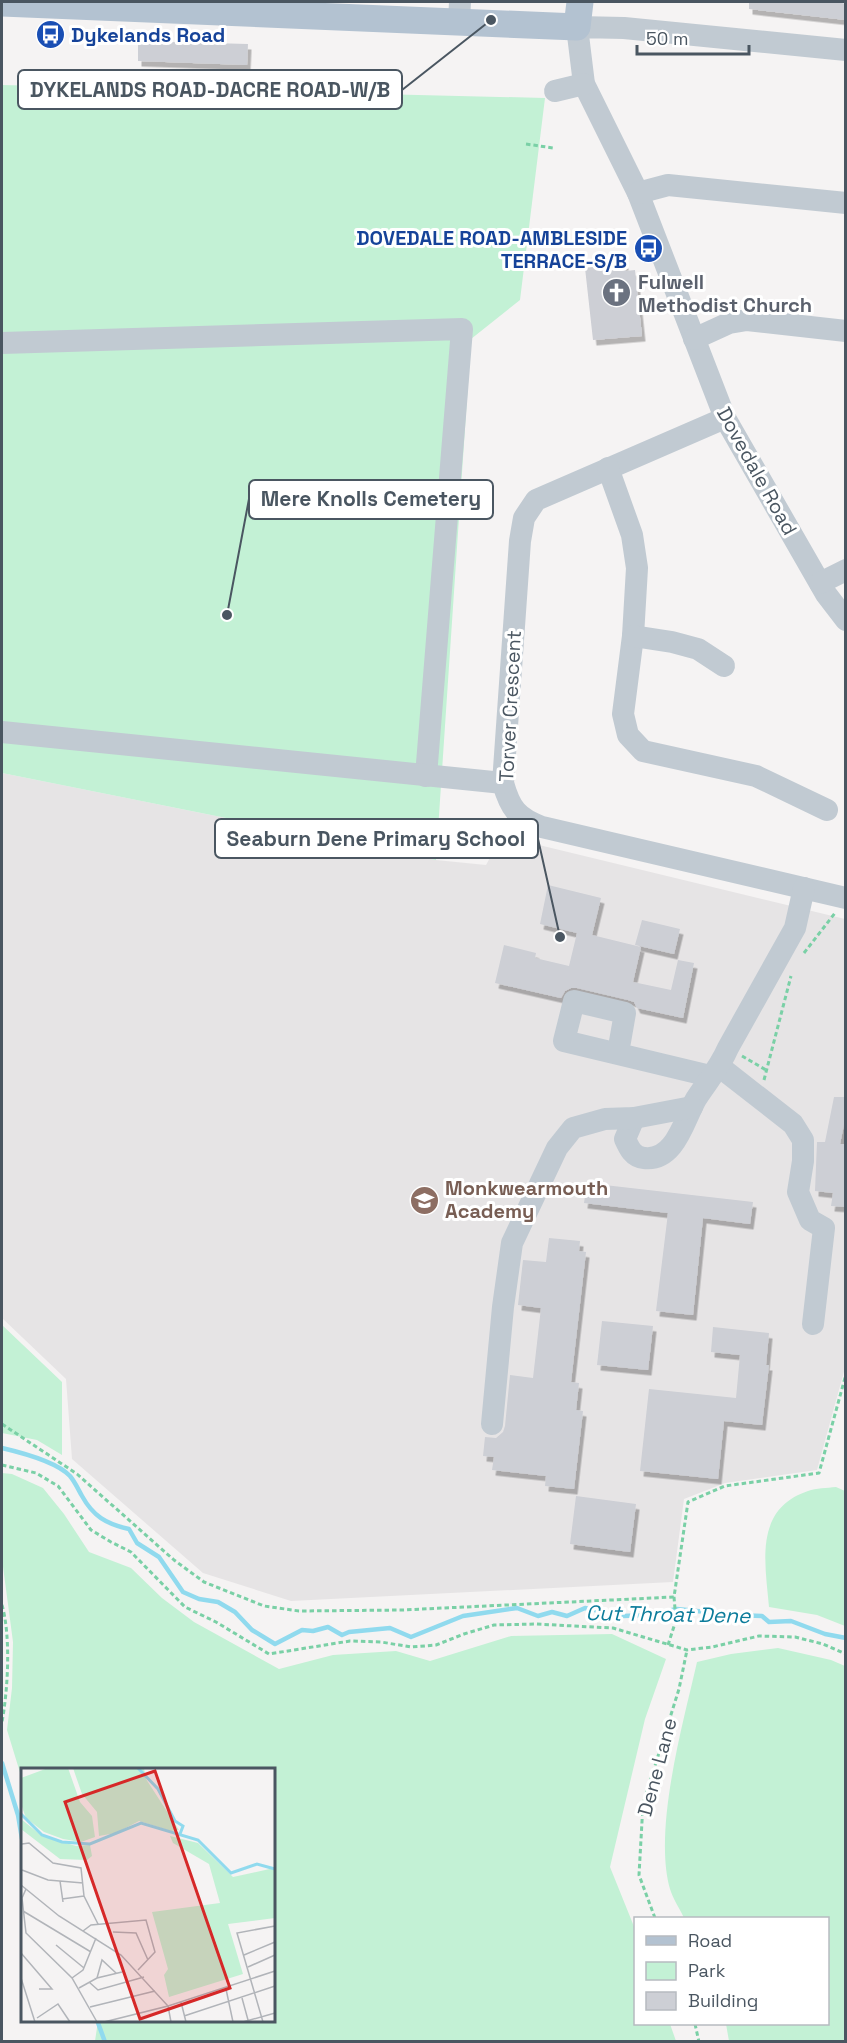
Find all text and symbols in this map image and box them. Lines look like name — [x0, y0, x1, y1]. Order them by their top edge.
scale bar — [637, 18, 750, 56]
bus stop icon: Dykelands Road — [34, 19, 66, 51]
place label: Dykelands Road — [71, 22, 225, 48]
text: 50 m — [646, 27, 688, 50]
callout: DYKELANDS ROAD-DACRE ROAD-W/B — [18, 70, 402, 109]
text: DYKELANDS ROAD-DACRE ROAD-W/B — [30, 76, 390, 103]
place label: DOVEDALE ROAD-AMBLESIDE TERRACE-S/B — [356, 225, 627, 274]
bus stop icon: DOVEDALE ROAD-AMBLESIDE TERRACE-S/B — [632, 233, 664, 265]
place label: Fulwell Methodist Church — [638, 269, 812, 318]
church icon: Fulwell Methodist Church — [601, 277, 633, 309]
street label: Dovedale Road — [711, 402, 803, 540]
callout: Mere Knolls Cemetery — [249, 480, 493, 519]
text: Mere Knolls Cemetery — [261, 485, 481, 512]
street label: Torver Crescent — [493, 629, 527, 783]
callout: Seaburn Dene Primary School — [215, 819, 538, 858]
text: Seaburn Dene Primary School — [227, 825, 525, 852]
place label: Monkwearmouth Academy — [445, 1175, 608, 1224]
school or university icon: Monkwearmouth Academy — [408, 1184, 440, 1216]
water label: Cut Throat Dene — [585, 1599, 752, 1629]
street label: Dene Lane — [631, 1715, 683, 1819]
inset map — [21, 1768, 274, 2022]
legend — [634, 1917, 829, 2025]
text: Road — [688, 1929, 732, 1952]
text: Park — [688, 1959, 726, 1982]
text: Building — [688, 1989, 758, 2012]

